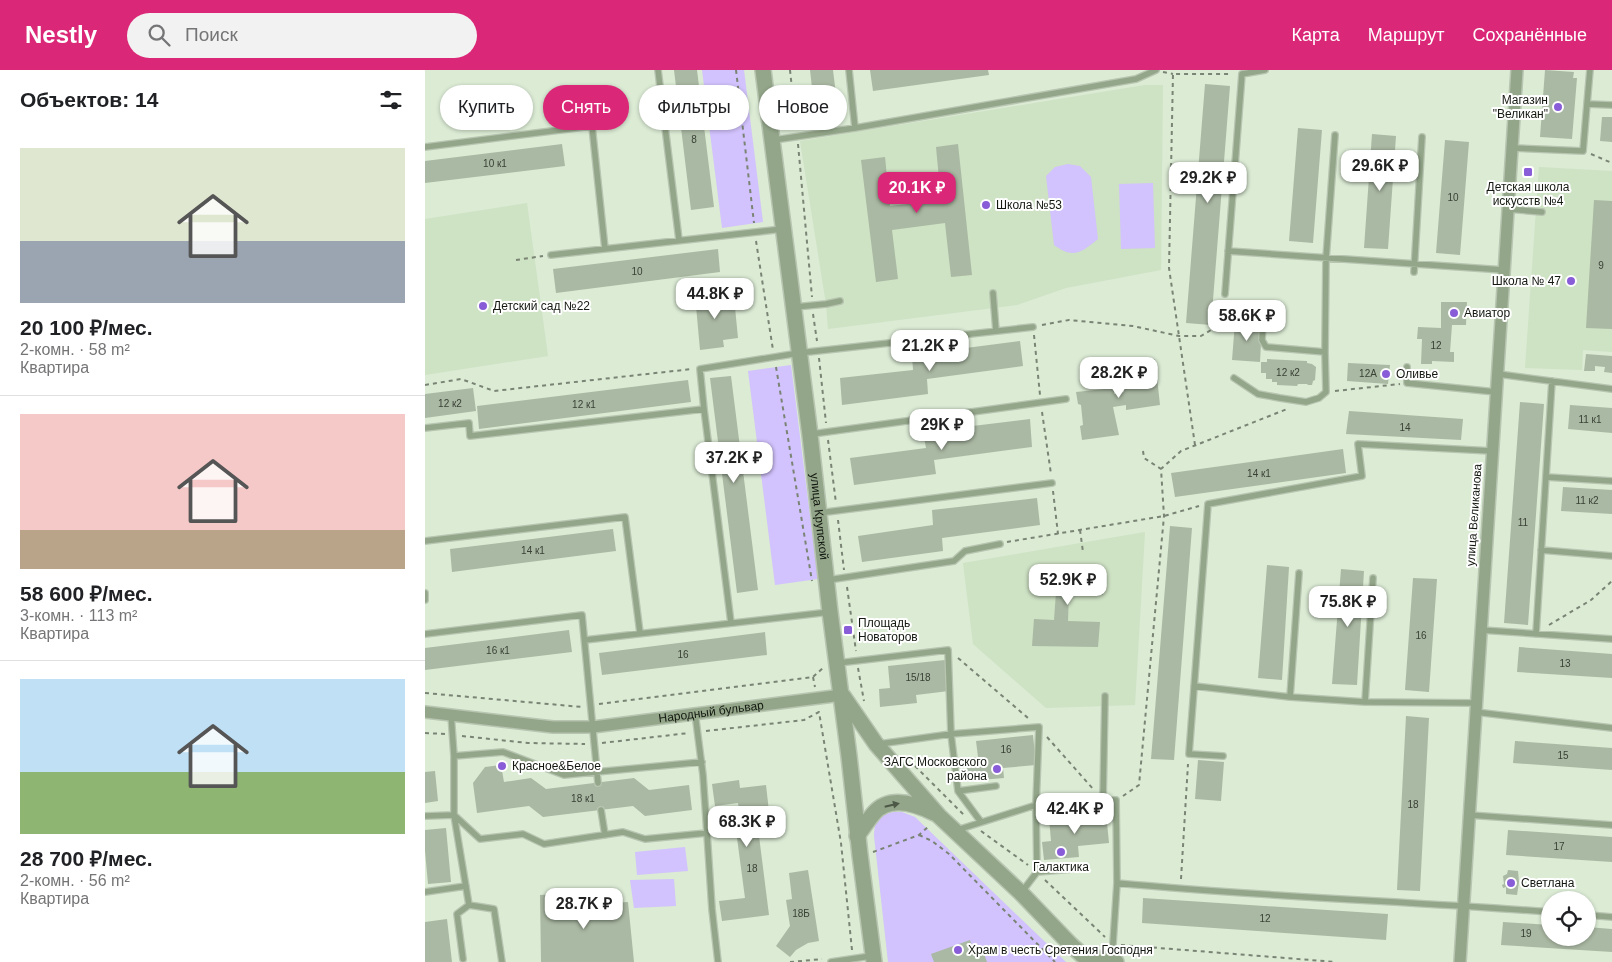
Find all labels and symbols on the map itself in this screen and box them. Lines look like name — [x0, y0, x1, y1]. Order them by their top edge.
place label: Магазин "Великан" — [1493, 93, 1548, 121]
marker: Магазин "Великан" — [1552, 101, 1564, 113]
house number: 8 — [691, 134, 697, 145]
pin: 29.6K ₽ — [1334, 150, 1426, 192]
house number: 10 к1 — [483, 158, 507, 169]
pin: 29.2K ₽ — [1162, 162, 1254, 204]
marker: Детская школа искусств №4 — [1522, 166, 1534, 178]
pin: 20.1K ₽ — [871, 172, 963, 214]
place label: Детская школа искусств №4 — [1487, 180, 1570, 208]
house number: 10 — [1447, 192, 1459, 203]
place label: Школа №53 — [996, 198, 1062, 212]
marker: Школа №53 — [980, 199, 992, 211]
house number: 9 — [1598, 260, 1604, 271]
house number: 10 — [631, 266, 643, 277]
place label: Школа № 47 — [1492, 274, 1561, 288]
marker: Школа № 47 — [1565, 275, 1577, 287]
pin: 44.8K ₽ — [669, 278, 761, 320]
place label: Детский сад №22 — [493, 299, 590, 313]
marker: Детский сад №22 — [477, 300, 489, 312]
pin: 58.6K ₽ — [1201, 300, 1293, 342]
place label: Авиатор — [1464, 306, 1511, 320]
marker: Авиатор — [1448, 307, 1460, 319]
pin: 21.2K ₽ — [884, 330, 976, 372]
house number: 12 — [1430, 340, 1442, 351]
pin: 28.2K ₽ — [1073, 356, 1165, 399]
house number: 12 к2 — [1276, 367, 1300, 378]
place label: Оливье — [1396, 367, 1439, 381]
house number: 12А — [1359, 368, 1377, 379]
marker: Оливье — [1380, 368, 1392, 380]
house number: 12 к2 — [438, 398, 462, 409]
house number: 12 к1 — [572, 399, 596, 410]
pin: 29K ₽ — [907, 408, 977, 451]
house number: 11 к1 — [1578, 414, 1602, 425]
house number: 14 — [1399, 422, 1411, 433]
pin: 37.2K ₽ — [688, 442, 780, 484]
street label: улица Великанова — [1463, 463, 1485, 567]
house number: 14 к1 — [1247, 468, 1271, 479]
street label: улица Крупской — [807, 472, 831, 561]
house number: 11 к2 — [1575, 495, 1599, 506]
house number: 11 — [1518, 517, 1529, 528]
house number: 14 к1 — [521, 545, 545, 556]
pin: 52.9K ₽ — [1022, 564, 1114, 606]
pin: 75.8K ₽ — [1302, 586, 1394, 628]
place label: Площадь Новаторов — [858, 616, 918, 644]
marker: Площадь Новаторов — [842, 624, 854, 636]
house number: 16 — [1415, 630, 1427, 641]
house number: 16 к1 — [486, 645, 510, 656]
house number: 16 — [677, 649, 689, 660]
house number: 13 — [1559, 658, 1571, 669]
house number: 15/18 — [905, 672, 931, 683]
street label: Народный бульвар — [658, 698, 765, 726]
house number: 16 — [1000, 744, 1012, 755]
house number: 15 — [1557, 750, 1569, 761]
place label: ЗАГС Московского района — [884, 755, 987, 783]
place label: Красное&Белое — [512, 759, 601, 773]
marker: Красное&Белое — [496, 760, 508, 772]
marker: ЗАГС Московского района — [991, 763, 1003, 775]
pin: 42.4K ₽ — [1029, 792, 1121, 835]
house number: 18 к1 — [571, 793, 595, 804]
house number: 18 — [1407, 799, 1419, 810]
one-way arrow — [884, 801, 899, 809]
pin: 68.3K ₽ — [701, 806, 793, 848]
house number: 17 — [1553, 841, 1565, 852]
marker: Галактика — [1055, 846, 1067, 858]
place label: Галактика — [1033, 860, 1089, 874]
house number: 18 — [746, 863, 758, 874]
place label: Светлана — [1521, 876, 1575, 890]
marker: Светлана — [1505, 877, 1517, 889]
pin: 28.7K ₽ — [538, 888, 630, 930]
house number: 18Б — [792, 908, 810, 919]
house number: 12 — [1259, 913, 1271, 924]
house number: 19 — [1520, 928, 1532, 939]
place label: Храм в честь Сретения Господня — [968, 943, 1153, 957]
marker: Храм в честь Сретения Господня — [952, 944, 964, 956]

